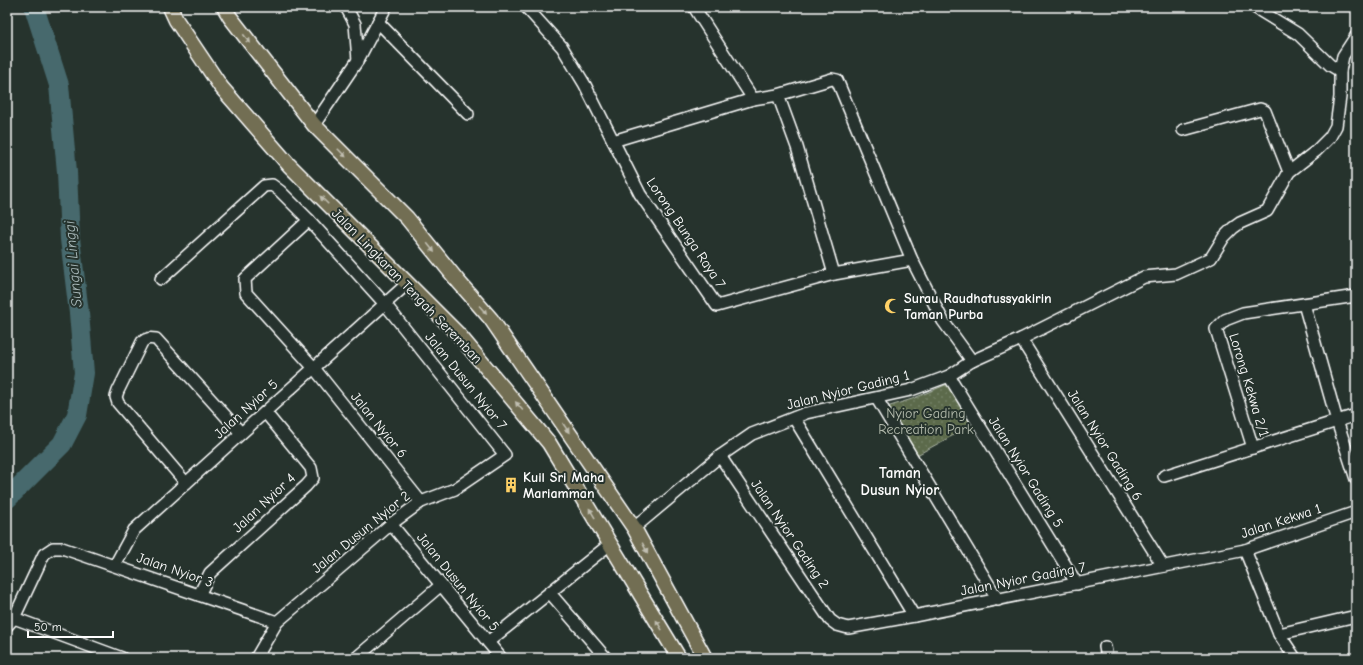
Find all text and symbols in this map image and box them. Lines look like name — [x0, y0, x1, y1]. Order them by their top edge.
one-way arrow — [242, 33, 251, 44]
one-way arrow — [337, 148, 347, 158]
street label: Lorong Bunga Raya 7 — [643, 175, 729, 292]
one-way arrow — [319, 195, 329, 205]
street label: Jalan Lingkaran Tengah Seremban — [328, 205, 486, 367]
water label: Sungai Linggi — [60, 220, 86, 308]
one-way arrow — [427, 242, 435, 253]
place label: Surau Raudhatussyakirin Taman Purba — [904, 290, 1052, 323]
mosque icon: Surau Raudhatussyakirin Taman Purba — [883, 297, 901, 315]
one-way arrow — [479, 305, 488, 315]
street label: Jalan Dusun Nyior 7 — [421, 329, 511, 433]
street label: Lorong Kekwa 2/1 — [1225, 331, 1273, 439]
street label: Jalan Nyior Gading 1 — [785, 367, 911, 413]
street label: Jalan Nyior 5 — [211, 376, 281, 442]
street label: Jalan Nyior Gading 6 — [1064, 386, 1146, 504]
street label: Jalan Nyior 6 — [347, 388, 411, 462]
one-way arrow — [514, 401, 523, 412]
park label: Nyior Gading Recreation Park — [878, 405, 974, 438]
street label: Jalan Nyior Gading 5 — [985, 413, 1067, 531]
one-way arrow — [562, 423, 570, 433]
district label: Taman Dusun Nyior — [861, 464, 939, 499]
place label: Kuil Sri Maha Mariamman — [523, 469, 604, 502]
street label: Jalan Nyior 4 — [229, 470, 299, 536]
building icon: Kuil Sri Maha Mariamman — [502, 476, 520, 494]
street label: Jalan Nyior Gading 2 — [747, 476, 833, 592]
street label: Jalan Dusun Nyior 2 — [309, 487, 413, 577]
street label: Jalan Kekwa 1 — [1239, 500, 1323, 542]
one-way arrow — [588, 508, 596, 518]
street label: Jalan Dusun Nyior 5 — [413, 529, 503, 635]
one-way arrow — [642, 542, 649, 553]
street label: Jalan Nyior 3 — [135, 549, 215, 591]
street label: Jalan Nyior Gading 7 — [959, 558, 1087, 599]
scale bar — [28, 613, 113, 639]
text: 50 m — [34, 620, 62, 634]
one-way arrow — [655, 620, 663, 630]

